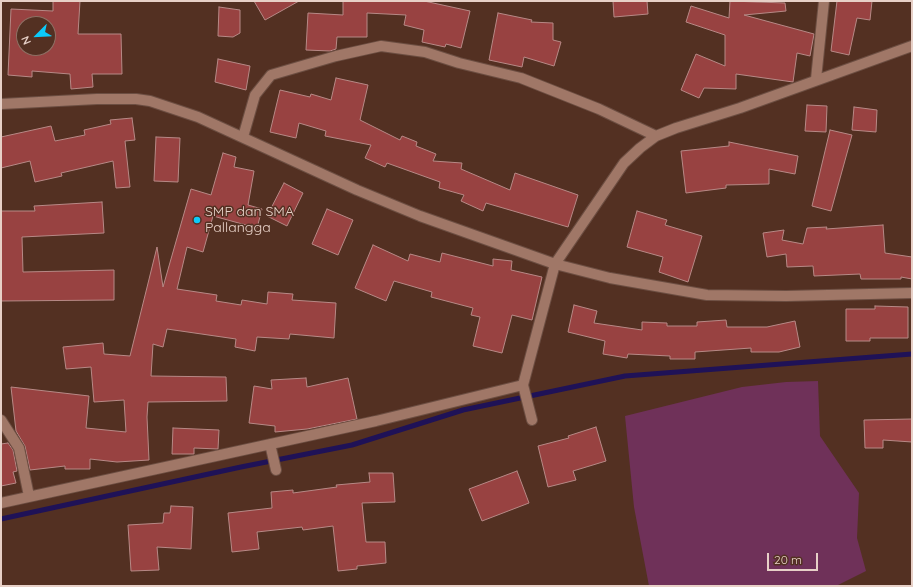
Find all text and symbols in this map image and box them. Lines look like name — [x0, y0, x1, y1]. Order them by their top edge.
north arrow — [16, 16, 56, 56]
text: N — [18, 34, 34, 47]
place label: SMP dan SMA Pallangga — [205, 204, 294, 236]
marker: SMP dan SMA Pallangga — [192, 215, 202, 225]
scale bar — [769, 545, 820, 571]
text: 20 m — [774, 552, 802, 567]

